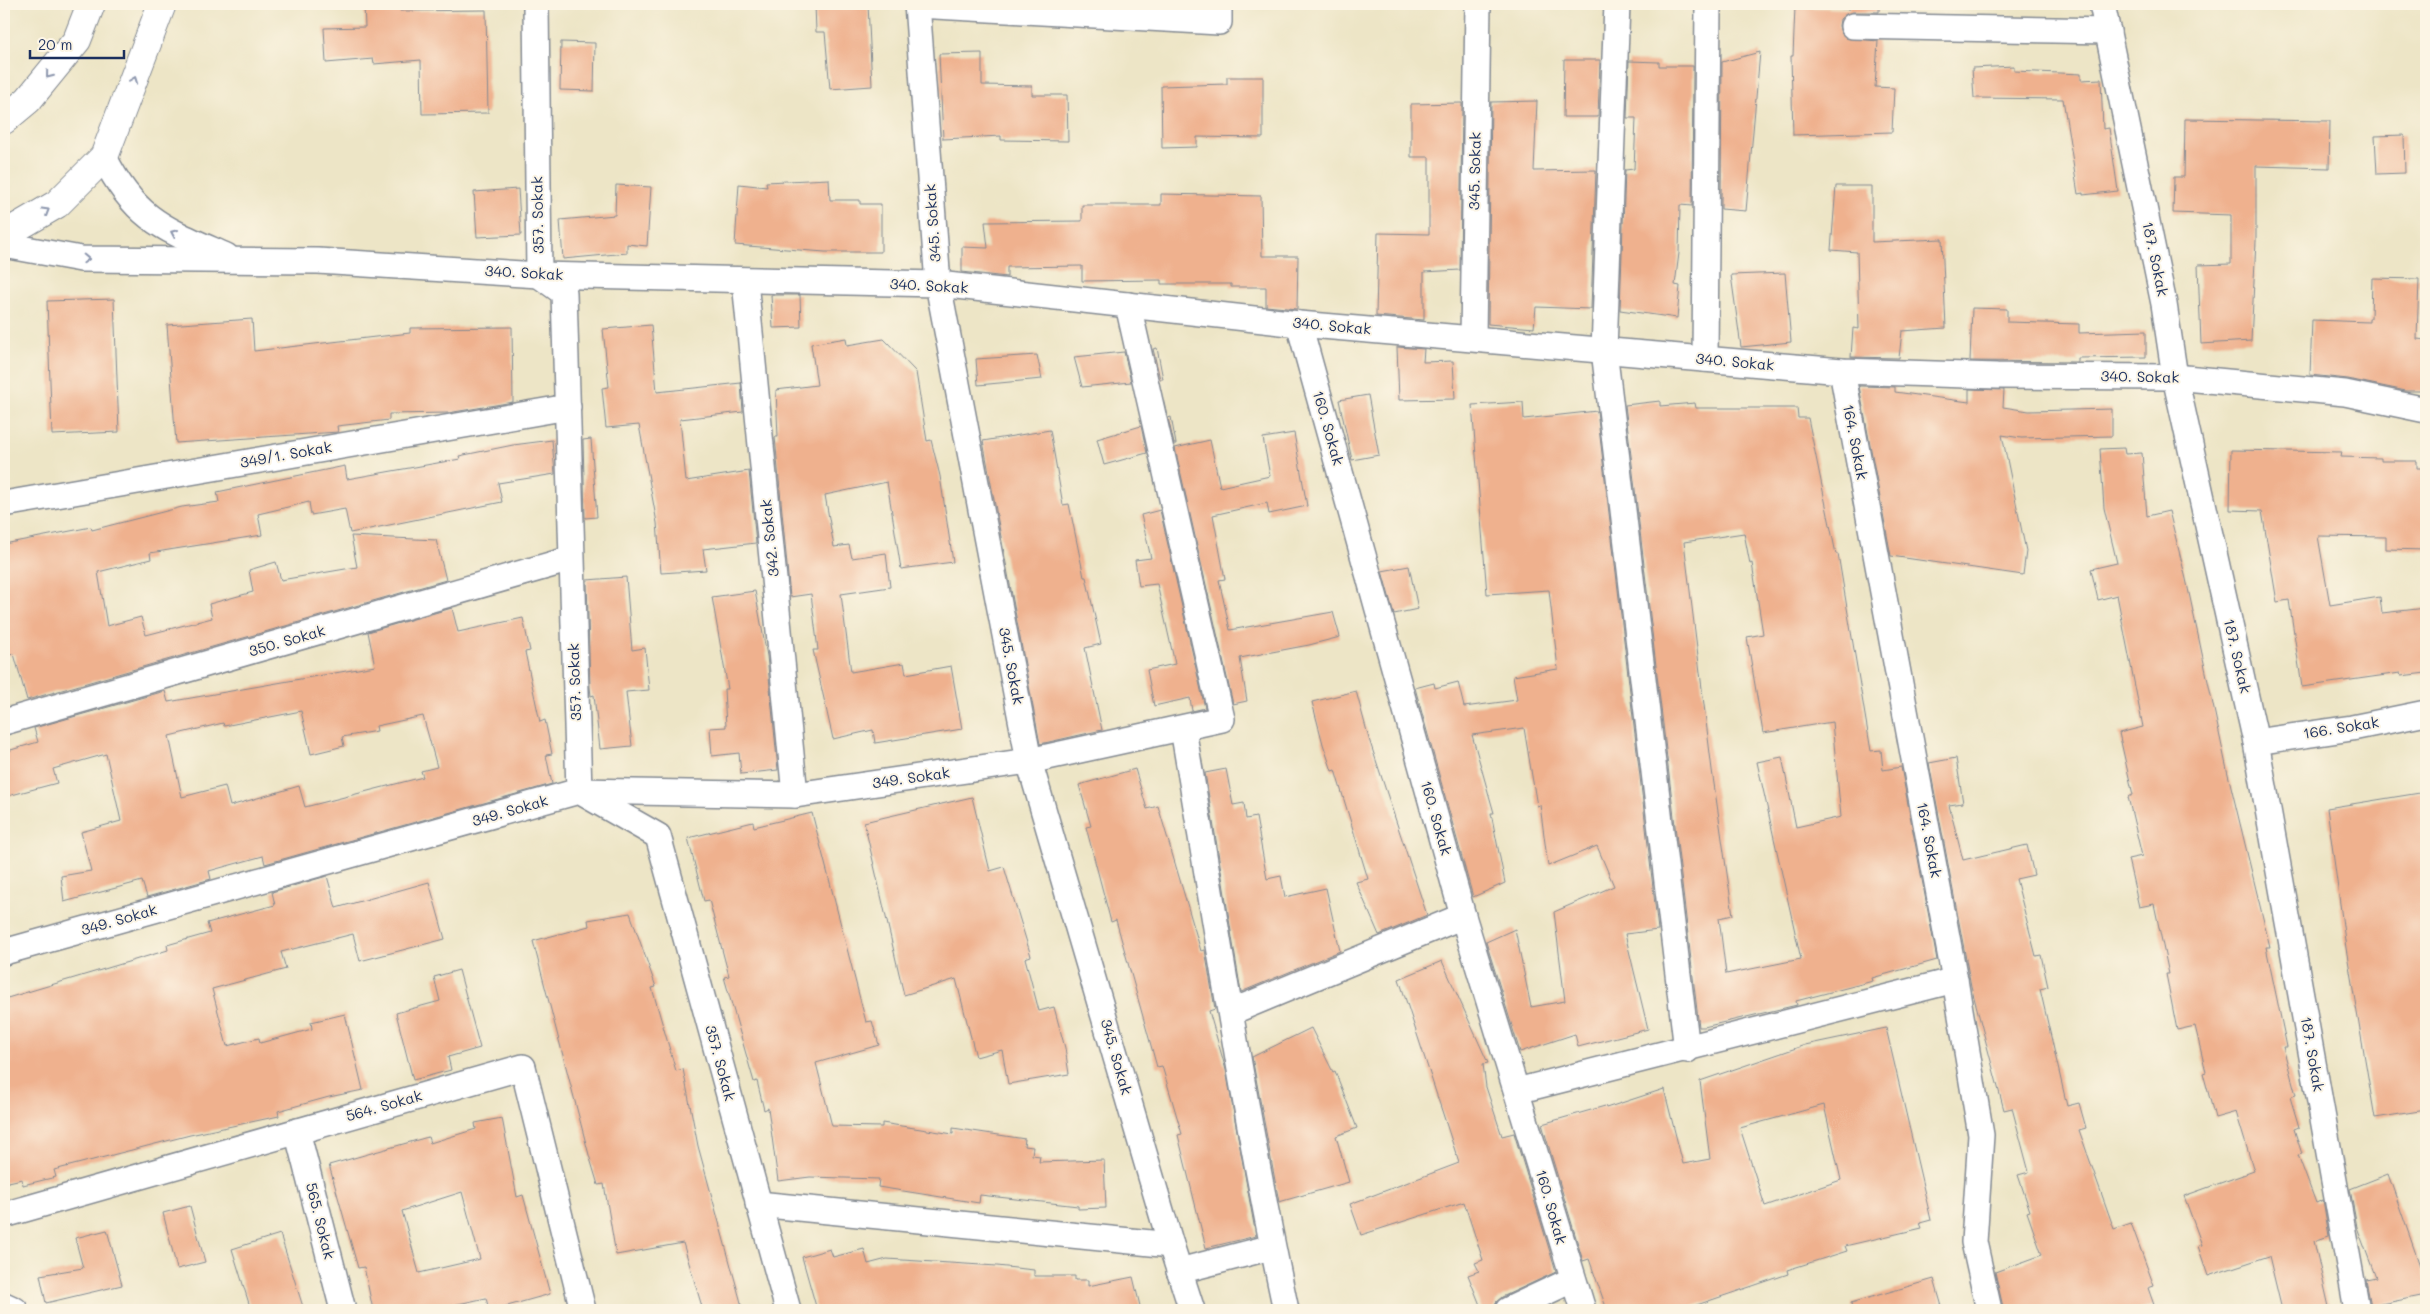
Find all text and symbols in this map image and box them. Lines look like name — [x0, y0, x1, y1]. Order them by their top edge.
scale bar — [30, 28, 124, 60]
text: 20 m — [38, 34, 72, 54]
one-way arrow — [47, 69, 55, 78]
one-way arrow — [128, 76, 138, 84]
street label: 345. Sokak — [1463, 132, 1485, 210]
street label: 357. Sokak — [526, 176, 548, 254]
street label: 345. Sokak — [919, 183, 945, 263]
one-way arrow — [40, 207, 49, 217]
street label: 187. Sokak — [2138, 220, 2174, 298]
one-way arrow — [170, 229, 179, 240]
one-way arrow — [82, 253, 90, 264]
street label: 340. Sokak — [484, 260, 564, 284]
street label: 340. Sokak — [889, 273, 969, 297]
street label: 340. Sokak — [1292, 312, 1372, 338]
street label: 340. Sokak — [1695, 348, 1775, 374]
street label: 340. Sokak — [2100, 365, 2180, 387]
street label: 160. Sokak — [1309, 388, 1349, 467]
street label: 164. Sokak — [1839, 402, 1873, 481]
street label: 349/1. Sokak — [238, 436, 333, 472]
street label: 342. Sokak — [755, 498, 783, 578]
street label: 187. Sokak — [2220, 617, 2256, 695]
street label: 350. Sokak — [246, 620, 327, 660]
street label: 345. Sokak — [995, 626, 1029, 706]
street label: 357. Sokak — [563, 643, 585, 721]
street label: 166. Sokak — [2301, 711, 2380, 743]
street label: 349. Sokak — [871, 762, 951, 792]
street label: 160. Sokak — [1417, 778, 1457, 857]
street label: 349. Sokak — [469, 790, 550, 830]
street label: 164. Sokak — [1913, 800, 1947, 879]
street label: 349. Sokak — [78, 899, 159, 939]
street label: 187. Sokak — [2297, 1015, 2329, 1093]
street label: 345. Sokak — [1097, 1016, 1137, 1097]
street label: 357. Sokak — [701, 1023, 741, 1103]
street label: 564. Sokak — [343, 1085, 424, 1125]
street label: 160. Sokak — [1532, 1167, 1572, 1246]
street label: 565. Sokak — [302, 1180, 340, 1261]

